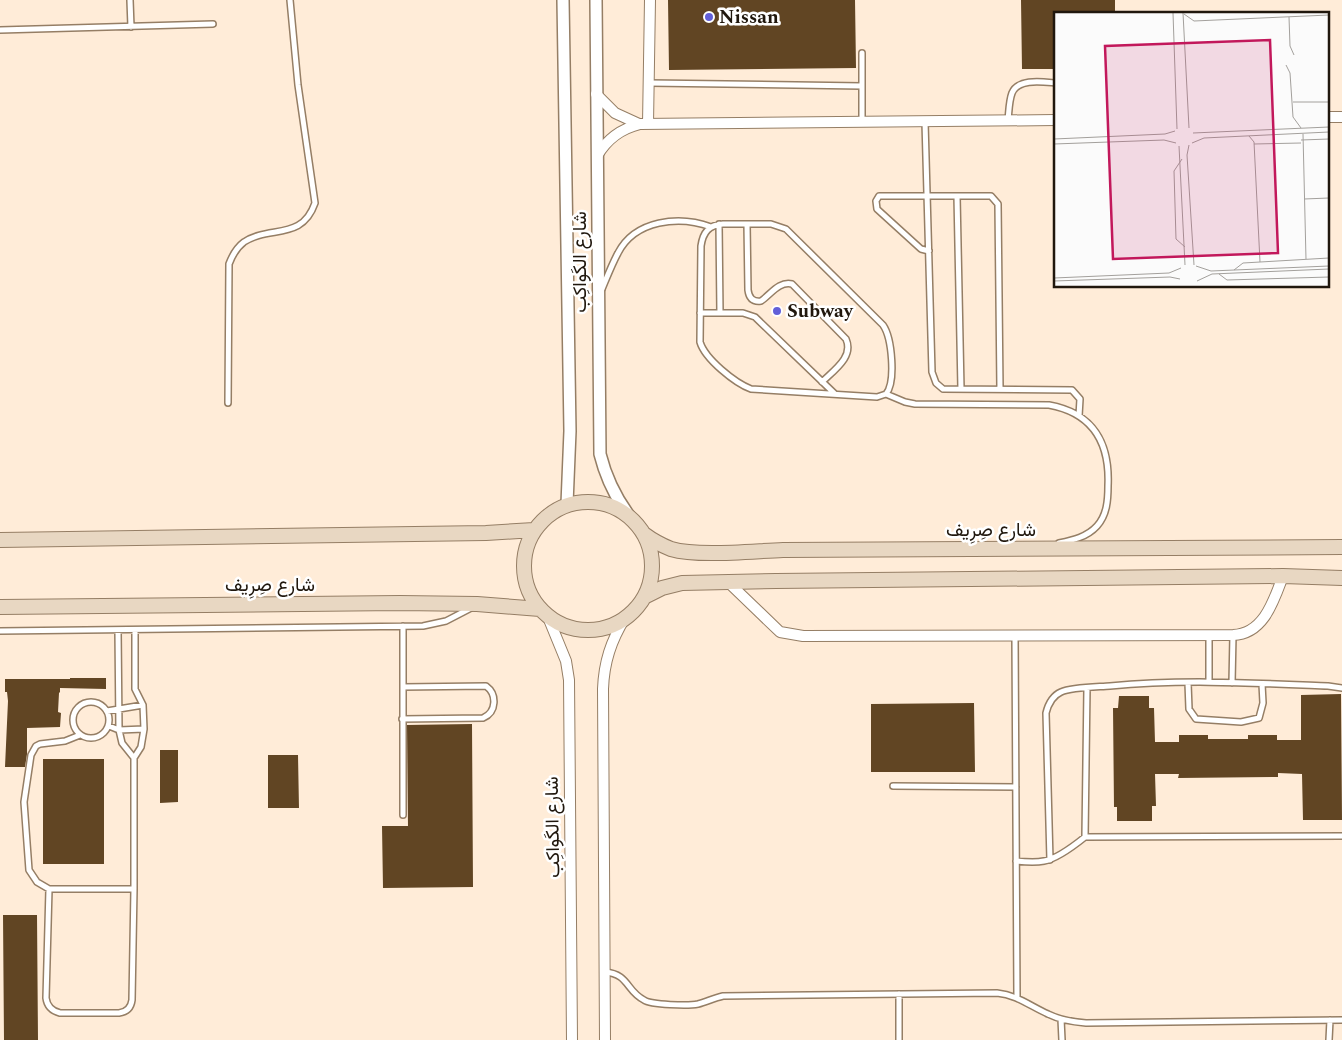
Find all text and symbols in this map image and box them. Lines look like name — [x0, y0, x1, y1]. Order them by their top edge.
place label: Nissan — [719, 3, 779, 32]
marker: Nissan — [703, 11, 715, 23]
inset map — [1054, 12, 1330, 288]
street label: شارع الكَواكِب — [566, 211, 595, 313]
place label: Subway — [787, 297, 854, 326]
marker: Subway — [771, 305, 783, 317]
street label: شارع صِرِيف — [946, 516, 1036, 545]
street label: شارع صِرِيف — [225, 571, 315, 600]
street label: شارع الكَواكِب — [538, 776, 568, 878]

